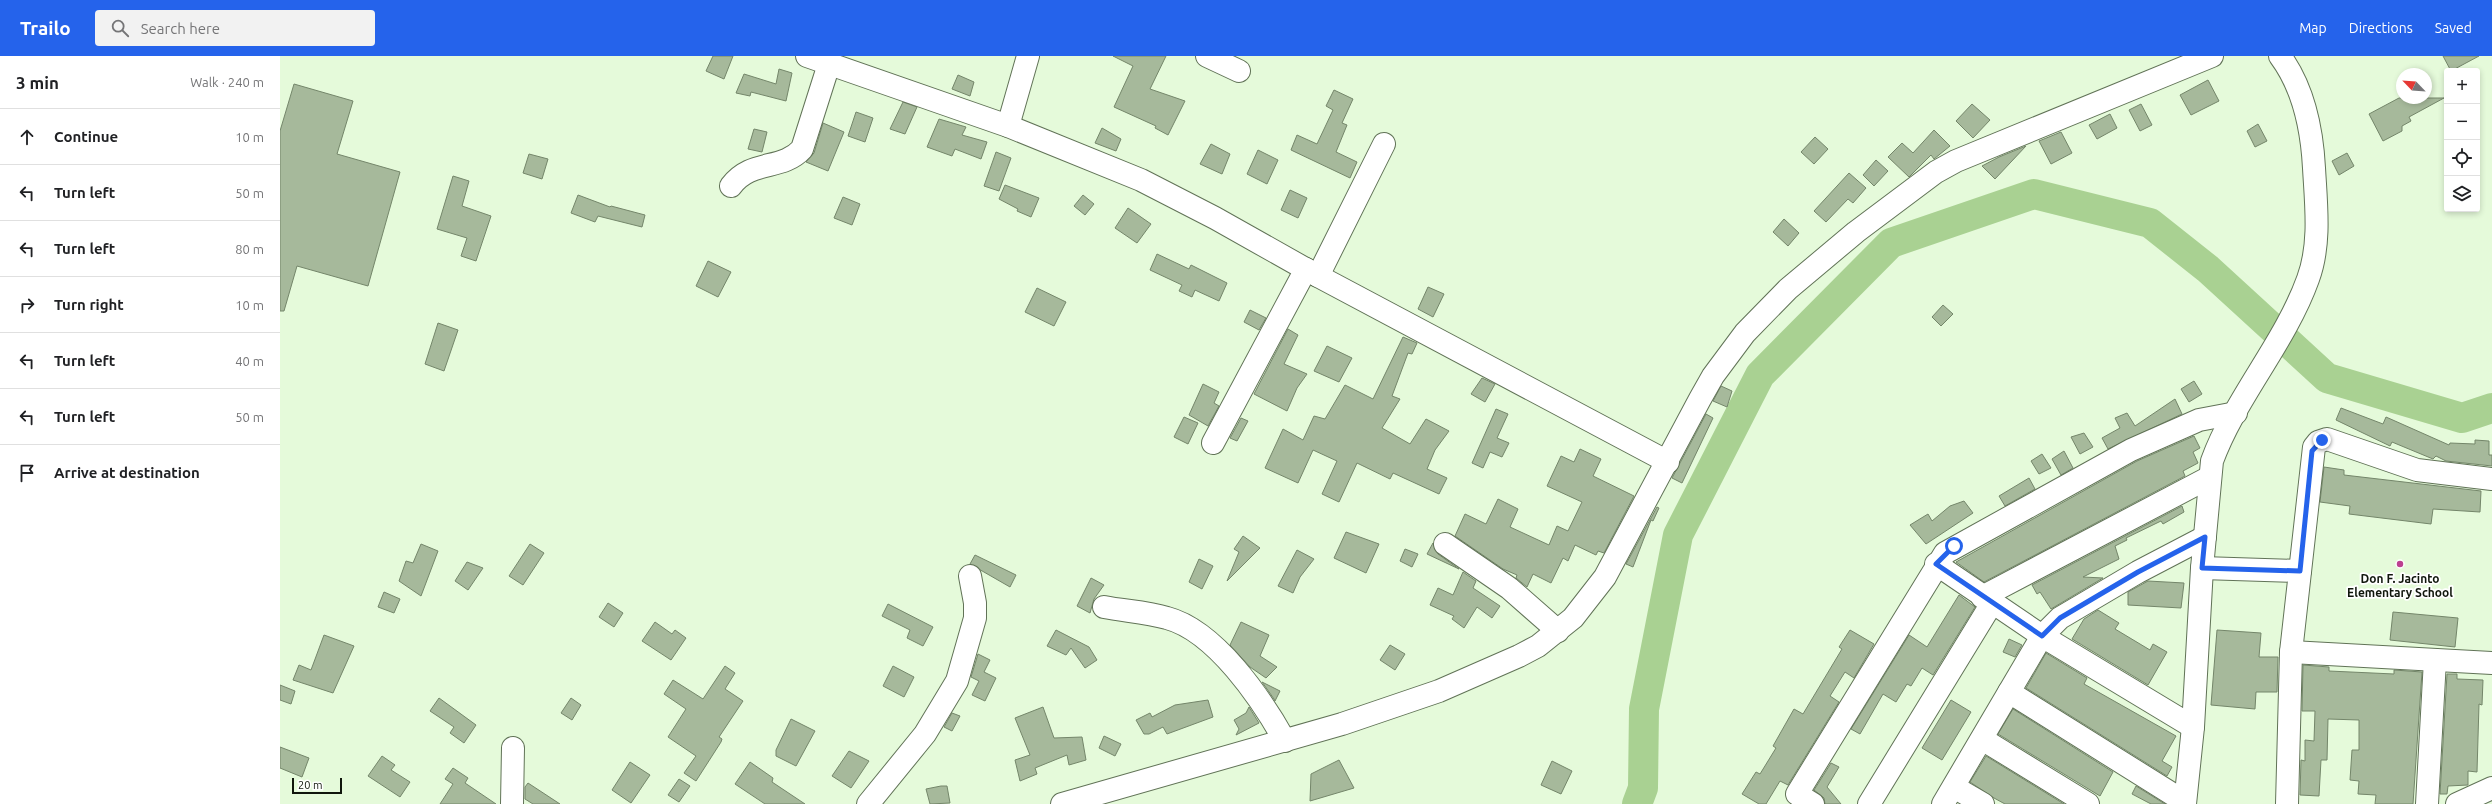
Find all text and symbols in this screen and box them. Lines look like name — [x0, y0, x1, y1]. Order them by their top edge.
search box — [95, 10, 375, 46]
text: Trailo — [20, 17, 71, 39]
icon: search — [109, 17, 131, 39]
text: Search here — [141, 20, 220, 37]
text: Map — [2299, 20, 2327, 36]
text: Directions — [2349, 20, 2413, 36]
text: Saved — [2435, 20, 2472, 36]
north arrow — [2396, 68, 2432, 104]
map controls — [2444, 68, 2480, 212]
button: + — [2444, 68, 2480, 104]
text: 3 min — [16, 73, 59, 92]
text: Walk · 240 m — [190, 75, 264, 89]
button: − — [2444, 104, 2480, 140]
icon: ahead — [16, 126, 38, 148]
text: Continue — [54, 128, 118, 145]
text: 10 m — [235, 130, 264, 144]
button: locate — [2444, 140, 2480, 176]
button: layers — [2444, 176, 2480, 212]
icon: left — [16, 182, 38, 204]
text: Turn left — [54, 184, 115, 201]
text: 50 m — [235, 186, 264, 200]
icon: left — [16, 238, 38, 260]
text: Turn left — [54, 240, 115, 257]
text: 80 m — [235, 242, 264, 256]
icon: right — [16, 294, 38, 316]
text: Turn right — [54, 296, 124, 313]
text: 10 m — [235, 298, 264, 312]
icon: left — [16, 350, 38, 372]
text: Turn left — [54, 352, 115, 369]
text: 40 m — [235, 354, 264, 368]
icon: left — [16, 406, 38, 428]
text: Turn left — [54, 408, 115, 425]
text: 50 m — [235, 410, 264, 424]
route end — [2313, 431, 2331, 449]
icon: arrive — [16, 462, 38, 484]
text: Arrive at destination — [54, 464, 200, 481]
route start — [1945, 537, 1963, 555]
marker: Don F. Jacinto Elementary School — [2395, 559, 2405, 569]
place label: Don F. Jacinto Elementary School — [2347, 572, 2453, 599]
scale bar — [292, 776, 342, 795]
text: 20 m — [298, 779, 322, 791]

